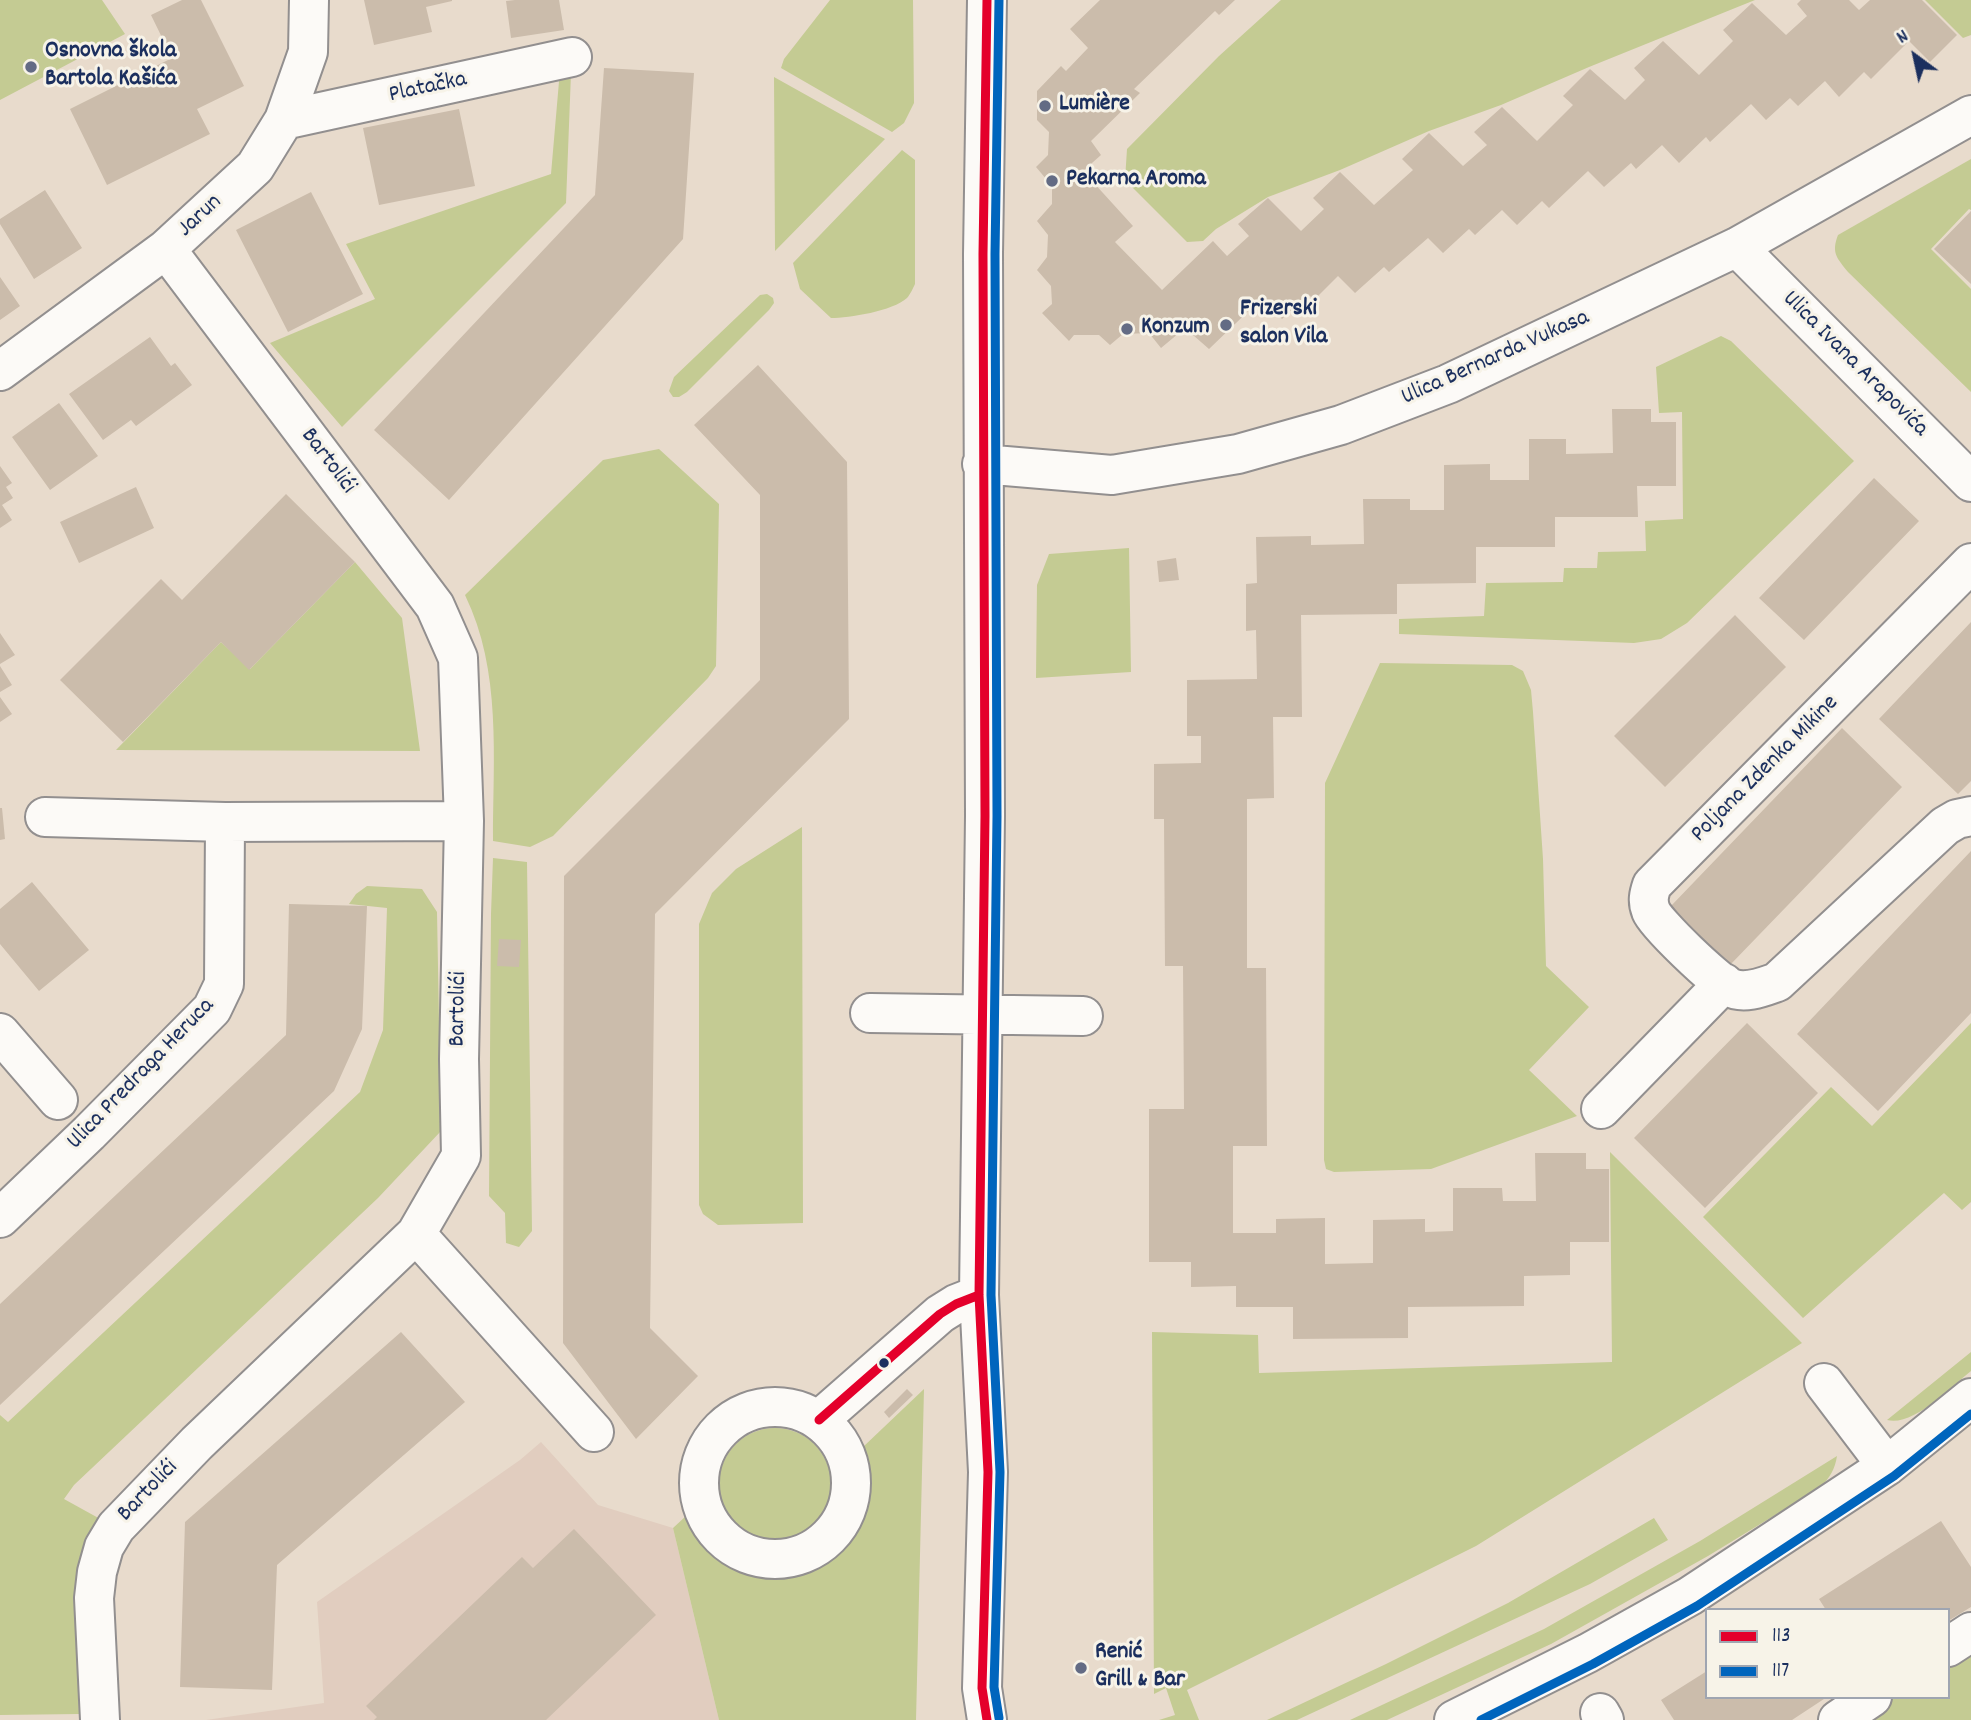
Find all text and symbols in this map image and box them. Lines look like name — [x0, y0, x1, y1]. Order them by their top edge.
north arrow — [1880, 21, 1950, 91]
text: N — [1892, 24, 1915, 52]
place label: Osnovna škola Bartola Kašića — [45, 39, 177, 95]
marker: Osnovna škola Bartola Kašića — [23, 59, 39, 75]
street label: Platačka — [387, 67, 469, 111]
place label: Lumière — [1059, 92, 1130, 120]
marker: Lumière — [1037, 98, 1053, 114]
place label: Pekarna Aroma — [1066, 167, 1206, 195]
marker: Pekarna Aroma — [1044, 173, 1060, 189]
street label: Jarun — [173, 189, 229, 245]
street label: Ulica Ivana Arapovića — [1775, 286, 1933, 444]
place label: Frizerski salon Vila — [1240, 297, 1327, 353]
street label: Ulica Bernarda Vukasa — [1398, 305, 1594, 413]
place label: Konzum — [1141, 315, 1210, 343]
marker: Frizerski salon Vila — [1218, 317, 1234, 333]
marker: Konzum — [1119, 321, 1135, 337]
street label: Bartolići — [293, 423, 361, 501]
street label: Poljana Zdenka Mikine — [1686, 690, 1846, 850]
street label: Bartolići — [445, 971, 475, 1047]
street label: Ulica Predraga Heruca — [62, 993, 222, 1157]
unlabelled marker — [877, 1356, 891, 1370]
street label: Bartolići — [113, 1455, 185, 1529]
legend — [1705, 1608, 1950, 1699]
text: 113 — [1772, 1622, 1791, 1652]
place label: Renić Grill & Bar — [1095, 1640, 1185, 1696]
text: 117 — [1772, 1657, 1789, 1687]
marker: Renić Grill & Bar — [1073, 1660, 1089, 1676]

